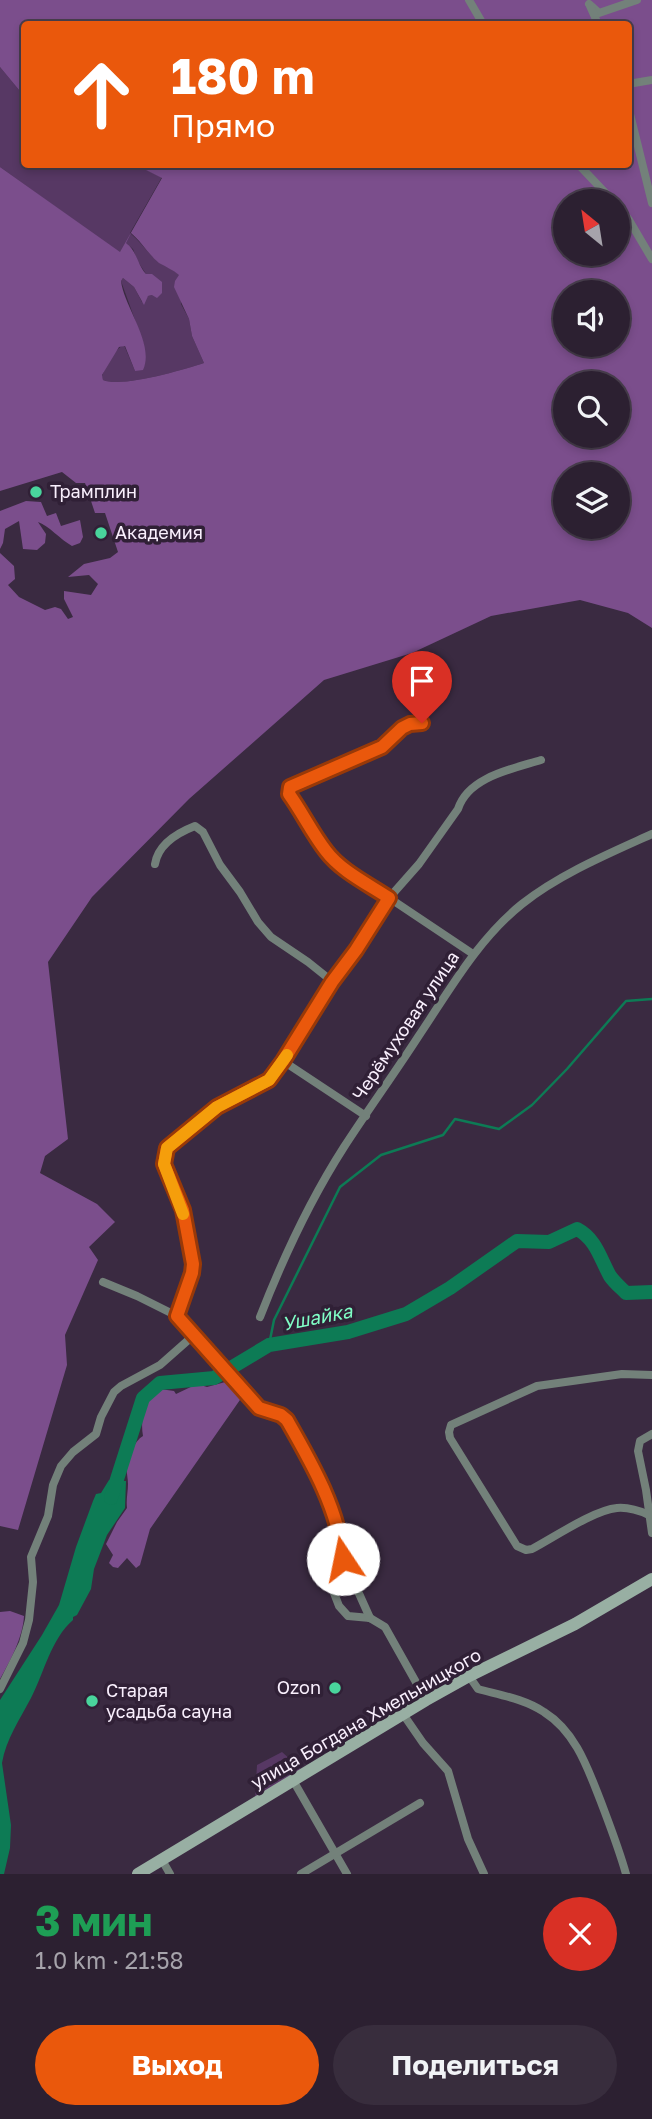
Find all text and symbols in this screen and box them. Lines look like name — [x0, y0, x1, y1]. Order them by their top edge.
text: 180 m — [171, 46, 315, 105]
icon: ahead — [56, 49, 147, 140]
text: Прямо — [171, 106, 275, 144]
north arrow — [553, 189, 630, 266]
map controls — [553, 189, 630, 539]
button: sound — [553, 280, 630, 357]
button: search — [553, 371, 630, 448]
button: layers — [553, 462, 630, 539]
place label: Трамплин — [50, 480, 137, 502]
marker: Трамплин — [28, 484, 44, 500]
place label: Академия — [115, 521, 203, 543]
marker: Академия — [93, 525, 109, 541]
pin — [392, 651, 452, 723]
icon: arrive — [403, 662, 441, 700]
street label: Черёмуховая улица — [347, 947, 463, 1104]
water label: Ушайка — [280, 1298, 355, 1335]
position arrow — [306, 1522, 380, 1596]
street label: улица Богдана Хмельницкого — [246, 1643, 485, 1793]
place label: Ozon — [277, 1676, 321, 1698]
place label: Старая усадьба сауна — [106, 1679, 232, 1722]
marker: Ozon — [327, 1680, 343, 1696]
marker: Старая усадьба сауна — [84, 1693, 100, 1709]
text: 3 мин — [35, 1895, 153, 1945]
button: close — [543, 1897, 617, 1971]
text: 1.0 km · 21:58 — [35, 1946, 184, 1974]
button: Выход — [35, 2025, 319, 2105]
button: Поделиться — [333, 2025, 617, 2105]

